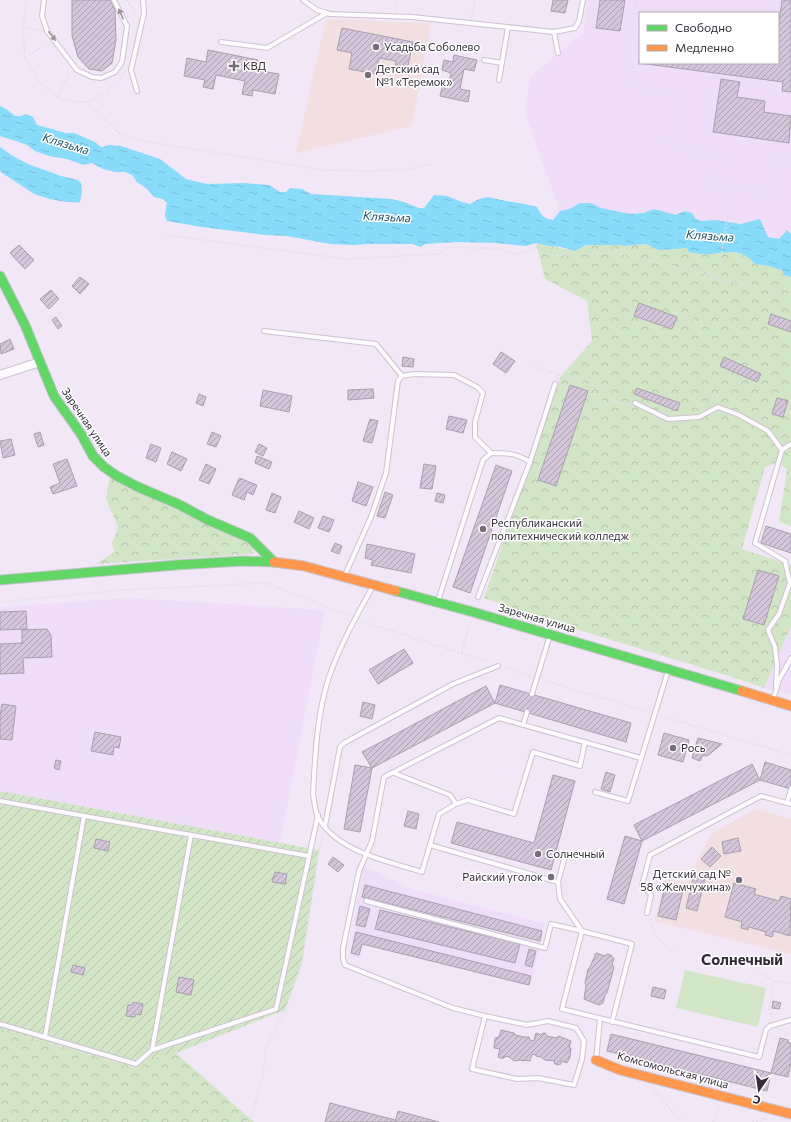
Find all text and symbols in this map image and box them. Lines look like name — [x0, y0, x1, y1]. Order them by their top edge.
one-way arrow — [118, 8, 124, 20]
legend — [639, 12, 779, 64]
text: Свободно — [675, 20, 732, 34]
one-way arrow — [47, 31, 56, 42]
place label: Усадьба Соболево — [384, 40, 480, 53]
text: Медленно — [675, 40, 734, 54]
marker: Усадьба Соболево — [371, 42, 381, 52]
place label: КВД — [243, 59, 266, 72]
marker: КВД — [228, 60, 240, 72]
place label: Детский сад №1 «Теремок» — [376, 62, 452, 88]
marker: Детский сад №1 «Теремок» — [363, 70, 373, 80]
water label: Клязьма — [41, 129, 91, 157]
water label: Клязьма — [363, 208, 411, 224]
water label: Клязьма — [686, 226, 735, 244]
street label: Заречная улица — [60, 385, 115, 459]
place label: Республиканский политехнический колледж — [491, 516, 630, 542]
marker: Республиканский политехнический колледж — [478, 524, 488, 534]
street label: Заречная улица — [497, 600, 577, 635]
place label: Рось — [681, 741, 706, 754]
marker: Рось — [668, 743, 678, 753]
place label: Солнечный — [546, 847, 605, 860]
marker: Солнечный — [533, 849, 543, 859]
place label: Детский сад № 58 «Жемчужина» — [640, 867, 731, 893]
place label: Райский уголок — [462, 870, 543, 883]
marker: Райский уголок — [546, 872, 556, 882]
marker: Детский сад № 58 «Жемчужина» — [734, 875, 744, 885]
district label: Солнечный — [701, 950, 783, 968]
street label: Комсомольская улица — [616, 1048, 730, 1091]
north arrow — [739, 1070, 779, 1110]
text: С — [751, 1093, 762, 1107]

